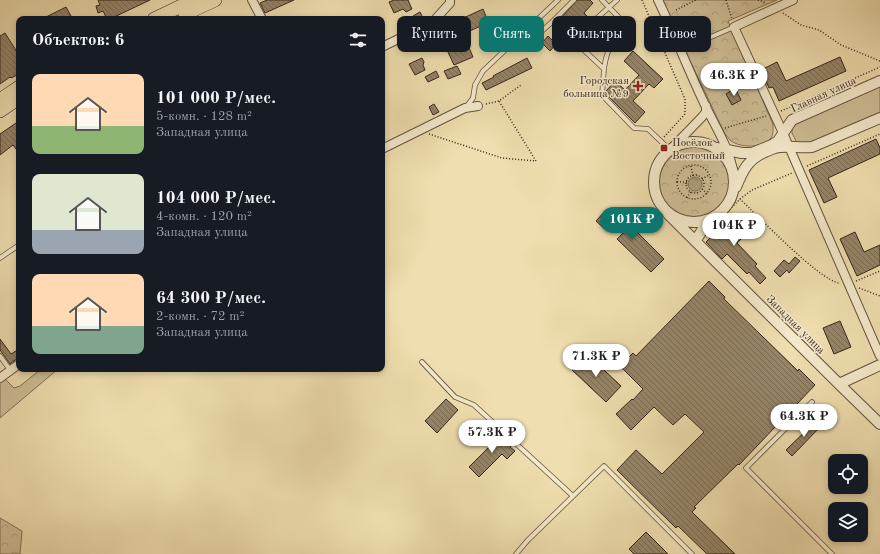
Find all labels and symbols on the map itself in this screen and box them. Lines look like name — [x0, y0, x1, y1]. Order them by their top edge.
pin: 46.3K ₽ — [697, 63, 771, 97]
street label: Главная улица — [789, 75, 859, 115]
place label: Городская больница №9 — [563, 76, 629, 100]
marker: Городская больница №9 — [632, 80, 644, 92]
place label: Посёлок Восточный — [672, 138, 725, 162]
marker: Посёлок Восточный — [659, 143, 669, 153]
pin: 101K ₽ — [599, 207, 665, 241]
pin: 104K ₽ — [701, 213, 767, 247]
street label: Западная улица — [764, 294, 827, 357]
pin: 71.3K ₽ — [559, 344, 633, 378]
pin: 64.3K ₽ — [767, 404, 841, 438]
pin: 57.3K ₽ — [455, 420, 529, 454]

